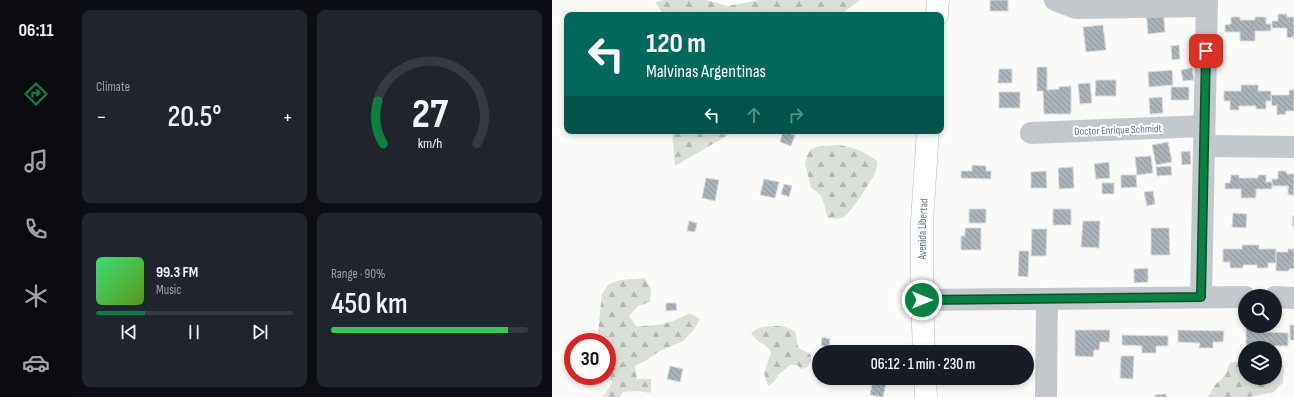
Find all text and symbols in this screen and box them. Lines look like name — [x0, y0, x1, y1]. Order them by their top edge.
text: 06:11 — [18, 20, 54, 41]
text: 120 m — [646, 27, 706, 60]
icon: left — [580, 28, 632, 80]
pin — [1189, 34, 1223, 68]
icon: arrive — [1195, 40, 1217, 62]
text: Malvinas Argentinas — [646, 61, 766, 82]
text: Climate — [96, 79, 130, 95]
icon: directions — [22, 80, 50, 108]
text: 27 — [411, 90, 449, 139]
text: 20.5° — [167, 99, 222, 135]
text: − — [96, 104, 107, 131]
text: + — [282, 104, 293, 131]
icon: left — [701, 104, 723, 126]
icon: ahead — [743, 104, 765, 126]
icon: right — [785, 104, 807, 126]
street label: Doctor Enrique Schmidt — [1074, 122, 1163, 138]
text: km/h — [417, 135, 442, 152]
icon: music — [22, 147, 50, 175]
street label: Avenida Libertad — [915, 198, 930, 261]
icon: phone — [22, 215, 50, 243]
text: 99.3 FM — [156, 263, 198, 282]
text: Range · 90% — [331, 266, 385, 282]
position arrow — [901, 279, 943, 321]
icon: climate — [22, 282, 50, 310]
text: Music — [156, 282, 181, 298]
text: 450 km — [331, 286, 408, 322]
map controls — [1238, 289, 1282, 385]
button: search — [1238, 289, 1282, 333]
icon: previous — [118, 321, 140, 343]
icon: pause — [183, 321, 205, 343]
icon: next — [249, 321, 271, 343]
speed limit sign: 30 — [564, 333, 616, 385]
button: layers — [1238, 341, 1282, 385]
icon: car — [22, 349, 50, 377]
text: 06:12 · 1 min · 230 m — [871, 355, 975, 374]

